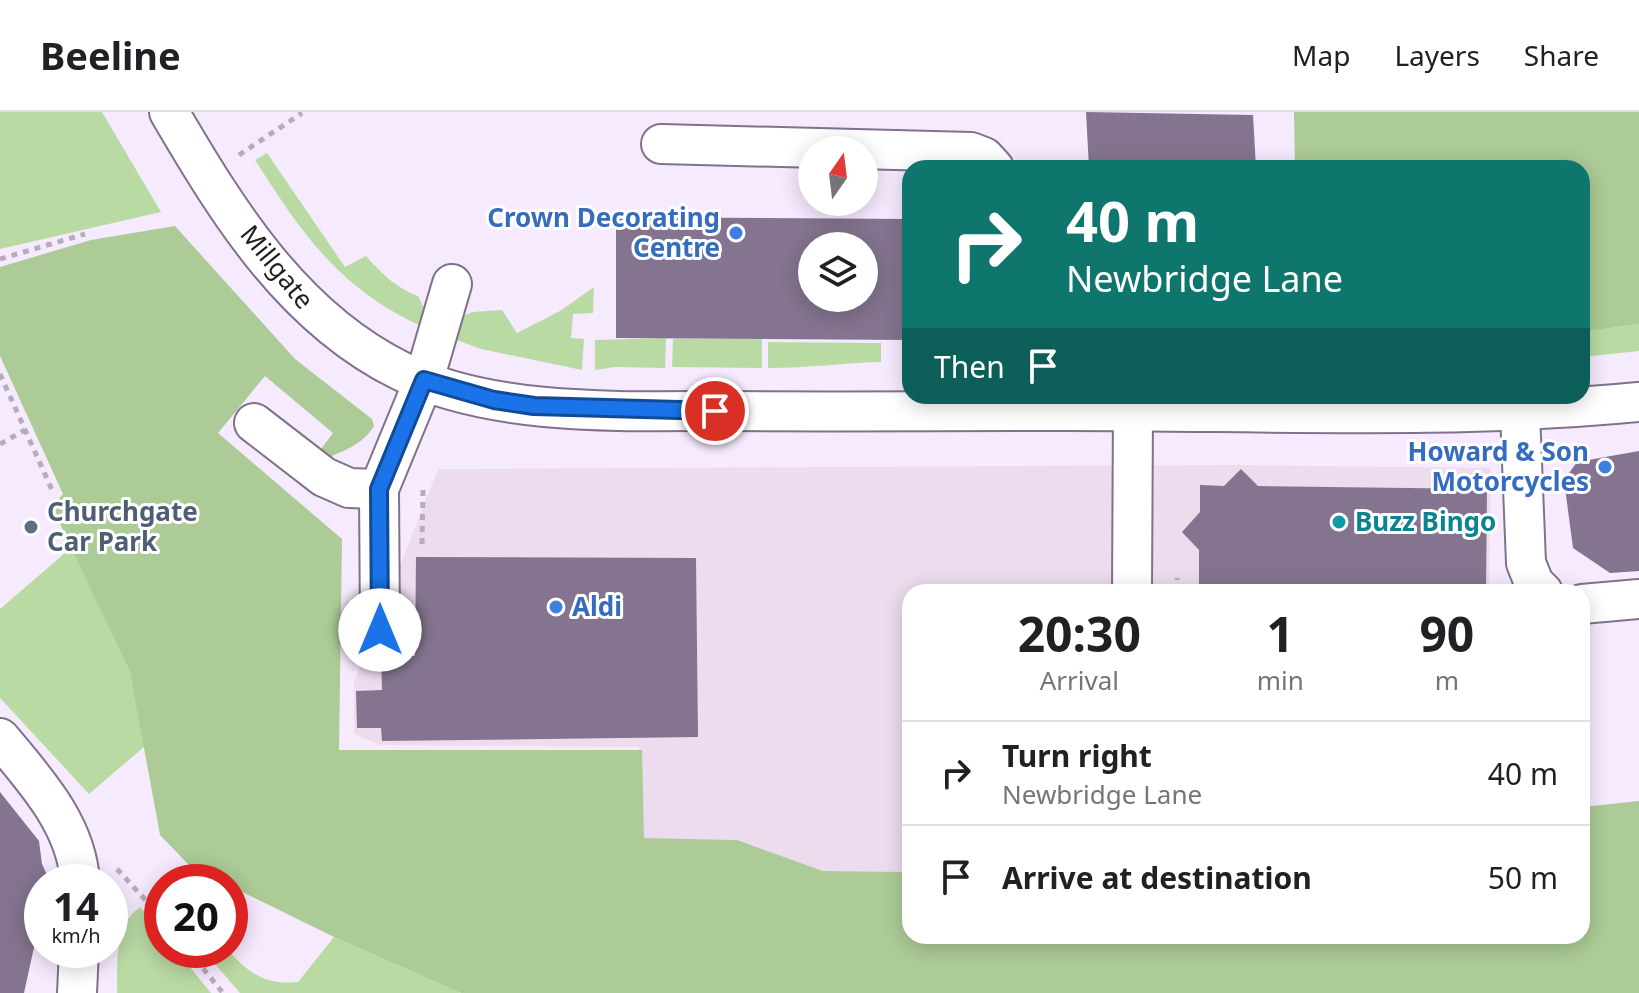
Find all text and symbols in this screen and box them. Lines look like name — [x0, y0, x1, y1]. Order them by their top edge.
text: Beeline — [40, 29, 181, 81]
text: Map — [1292, 36, 1350, 74]
text: Layers — [1394, 36, 1480, 74]
text: Share — [1524, 36, 1599, 74]
north arrow — [798, 136, 878, 216]
map controls — [798, 136, 878, 312]
text: 40 m — [1066, 182, 1199, 258]
icon: right — [934, 192, 1038, 296]
place label: Crown Decorating Centre — [487, 199, 720, 265]
street label: Millgate — [233, 217, 323, 316]
marker: Crown Decorating Centre — [727, 224, 745, 242]
button: layers — [798, 232, 878, 312]
text: Newbridge Lane — [1066, 254, 1343, 303]
icon: arrive — [1021, 344, 1065, 388]
text: Then — [934, 346, 1005, 387]
pin — [681, 377, 749, 445]
icon: arrive — [693, 389, 737, 433]
place label: Howard & Son Motorcycles — [1408, 433, 1589, 499]
marker: Howard & Son Motorcycles — [1596, 458, 1614, 476]
place label: Churchgate Car Park — [47, 493, 198, 559]
place label: Buzz Bingo — [1355, 503, 1496, 539]
marker: Buzz Bingo — [1330, 513, 1348, 531]
marker: Churchgate Car Park — [22, 518, 40, 536]
position arrow — [338, 588, 422, 672]
place label: Aldi — [572, 588, 622, 624]
marker: Aldi — [547, 598, 565, 616]
text: 20:30 — [1018, 601, 1141, 666]
text: 1 — [1266, 601, 1294, 666]
text: 90 — [1419, 601, 1474, 666]
text: Arrival — [1040, 662, 1119, 698]
text: min — [1257, 662, 1304, 698]
text: m — [1435, 662, 1459, 698]
text: Turn right — [1002, 735, 1152, 776]
icon: right — [934, 751, 978, 795]
text: 40 m — [1488, 753, 1558, 794]
text: Newbridge Lane — [1002, 776, 1202, 812]
icon: arrive — [934, 855, 978, 899]
text: Arrive at destination — [1002, 857, 1312, 898]
text: 50 m — [1488, 857, 1558, 898]
speed limit sign: 20 — [144, 864, 248, 968]
text: 14 — [53, 878, 99, 933]
text: km/h — [51, 922, 101, 949]

